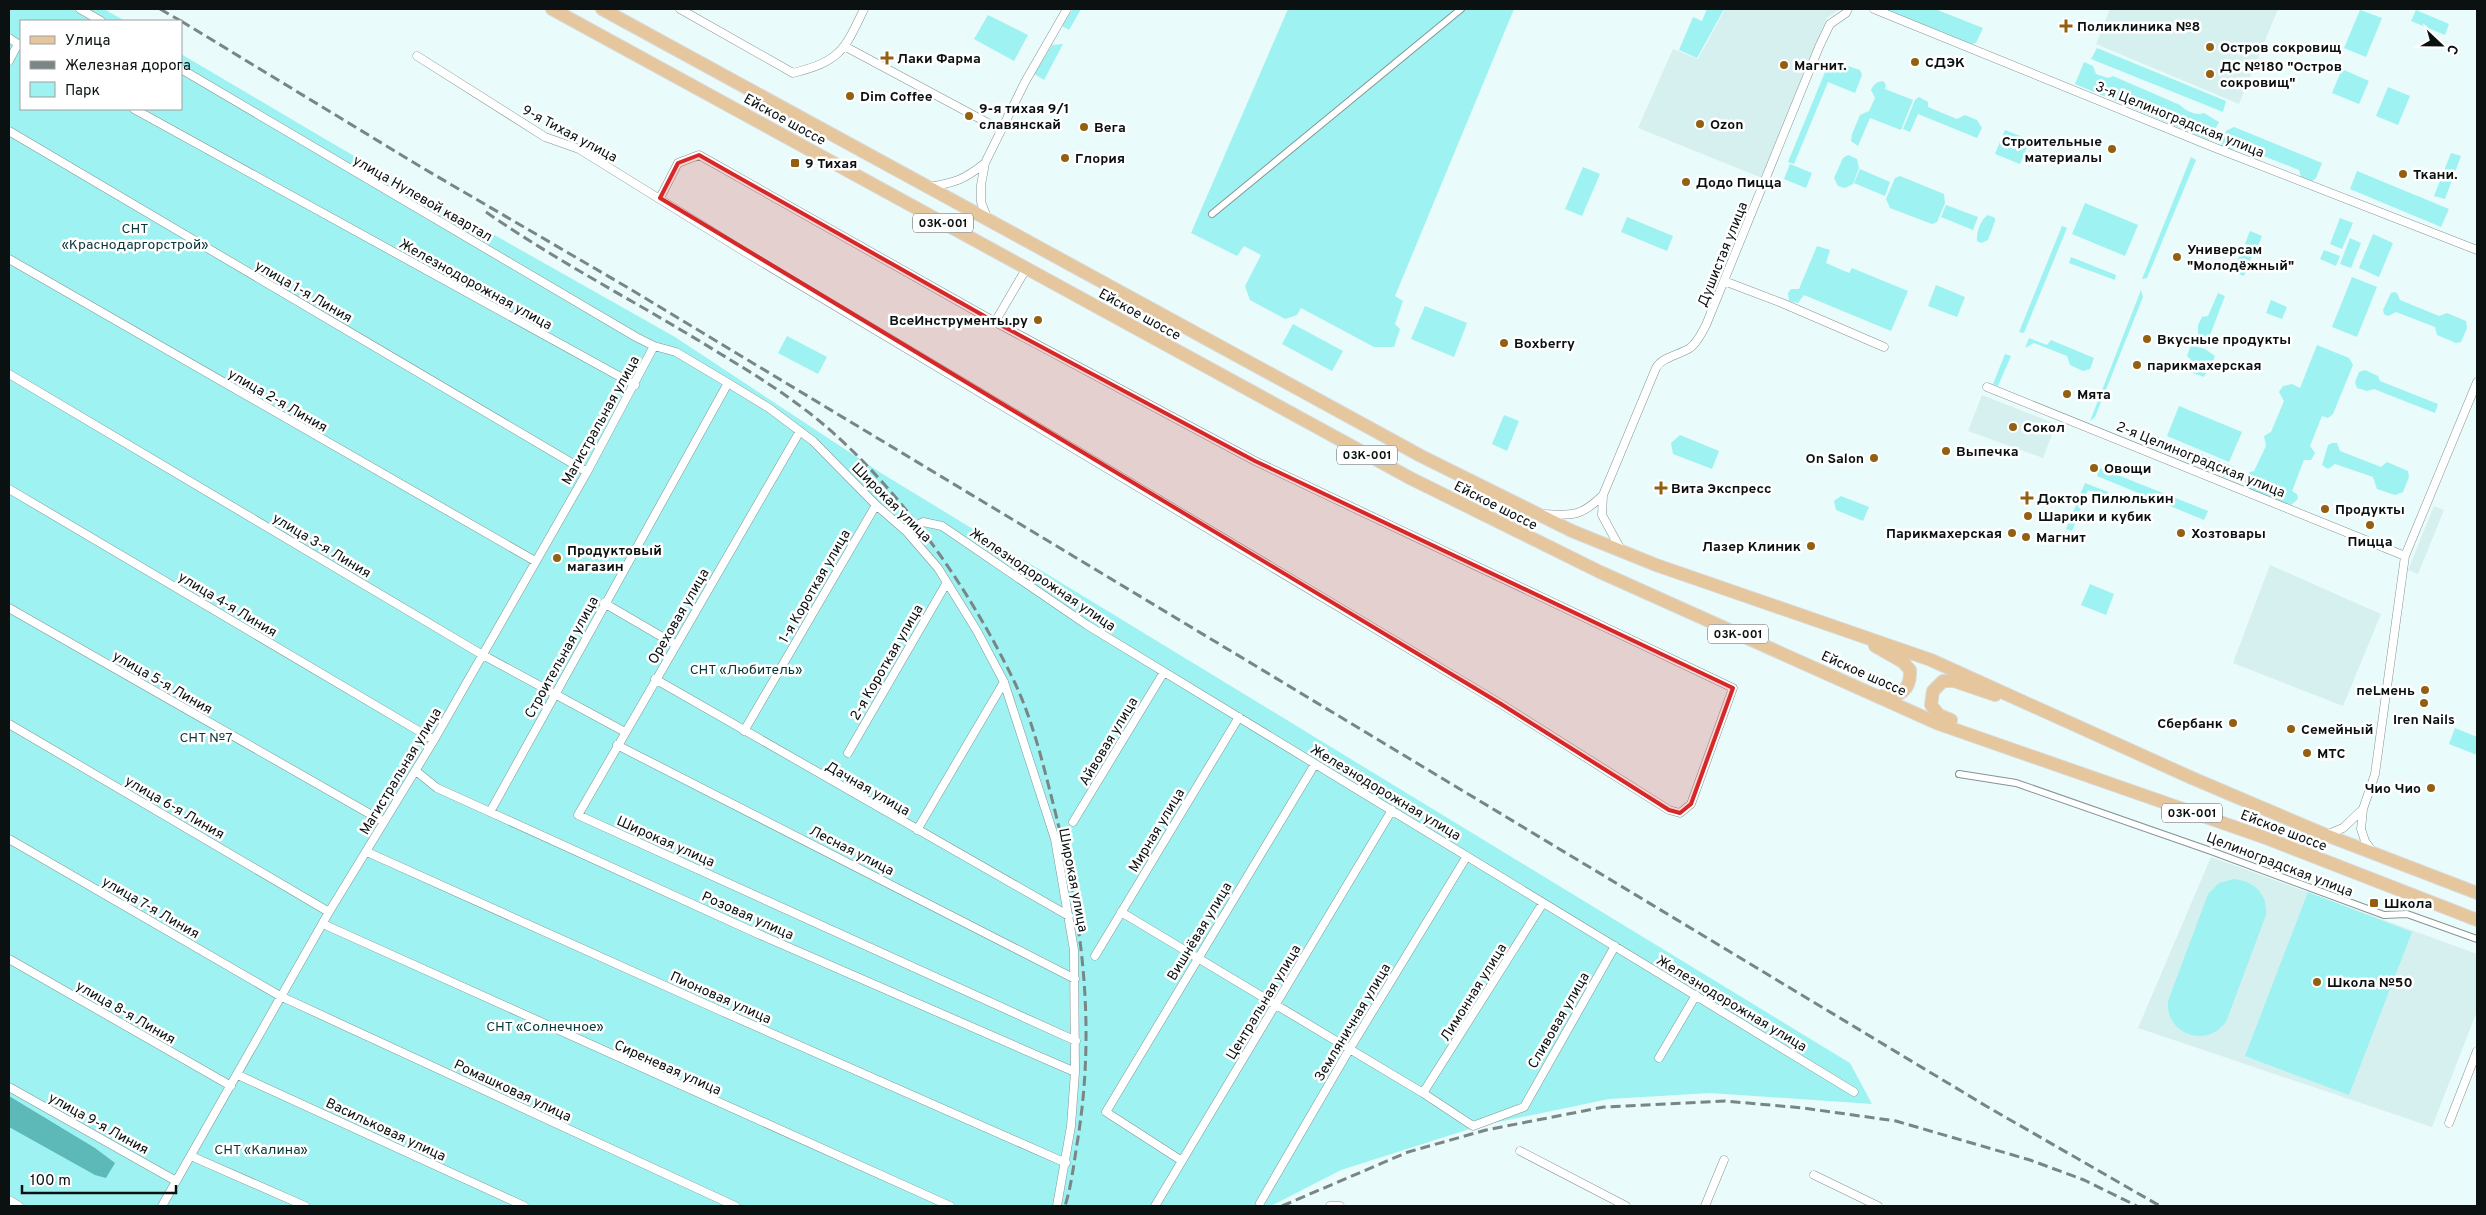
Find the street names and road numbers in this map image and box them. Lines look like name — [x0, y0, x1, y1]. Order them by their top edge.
street label: 3-я Целиноградская улица — [2093, 79, 2266, 162]
street label: Ейское шоссе — [740, 91, 828, 150]
street label: 9-я Тихая улица — [519, 102, 620, 167]
street label: улица Нулевой квартал — [350, 152, 495, 246]
street label: Душистая улица — [1695, 200, 1752, 310]
road number: 03К-001 — [913, 214, 973, 232]
street label: Железнодорожная улица — [396, 236, 555, 335]
street label: улица 1-я Линия — [252, 258, 355, 327]
street label: Ейское шоссе — [1095, 286, 1183, 345]
street label: Магистральная улица — [559, 353, 644, 488]
street label: улица 2-я Линия — [224, 366, 330, 437]
street label: 2-я Целиноградская улица — [2113, 419, 2287, 502]
road number: 03К-001 — [1337, 446, 1397, 464]
street label: Широкая улица — [848, 460, 934, 546]
street label: Ейское шоссе — [1451, 478, 1540, 535]
street label: улица 3-я Линия — [269, 510, 374, 582]
street label: Железнодорожная улица — [966, 525, 1118, 636]
street label: 1-я Короткая улица — [776, 527, 855, 647]
street label: Ореховая улица — [645, 566, 714, 668]
street label: улица 4-я Линия — [175, 569, 280, 641]
street label: Строительная улица — [522, 594, 603, 722]
street label: 2-я Короткая улица — [847, 602, 927, 724]
road number: 03К-001 — [1708, 624, 1768, 644]
street label: улица 5-я Линия — [109, 648, 215, 719]
street label: Ейское шоссе — [1818, 648, 1909, 701]
street label: Айвовая улица — [1076, 694, 1142, 789]
street label: Магистральная улица — [357, 705, 446, 838]
street label: Железнодорожная улица — [1307, 742, 1464, 845]
street label: Дачная улица — [822, 758, 913, 820]
street label: улица 6-я Линия — [122, 773, 227, 844]
street label: Мирная улица — [1126, 786, 1189, 876]
road number: 03К-001 — [2162, 804, 2222, 822]
street label: Ейское шоссе — [2238, 807, 2329, 856]
street label: Широкая улица — [614, 813, 717, 872]
street label: Лесная улица — [806, 823, 897, 880]
street label: Широкая улица — [1054, 827, 1091, 934]
street label: Целиноградская улица — [2204, 830, 2355, 901]
street label: улица 7-я Линия — [99, 874, 202, 943]
street label: Вишнёвая улица — [1164, 880, 1236, 984]
street label: Розовая улица — [699, 888, 796, 944]
street label: Лимонная улица — [1437, 941, 1511, 1045]
street label: Центральная улица — [1223, 942, 1305, 1063]
street label: Железнодорожная улица — [1653, 953, 1810, 1056]
street label: Земляничная улица — [1311, 961, 1395, 1085]
street label: Пионовая улица — [667, 968, 774, 1028]
street label: Сливовая улица — [1525, 970, 1594, 1072]
street label: улица 8-я Линия — [72, 978, 178, 1049]
street label: Сиреневая улица — [611, 1037, 724, 1100]
street label: Ромашковая улица — [451, 1057, 574, 1126]
street label: улица 9-я Линия — [45, 1090, 151, 1159]
street label: Васильковая улица — [323, 1095, 448, 1166]

